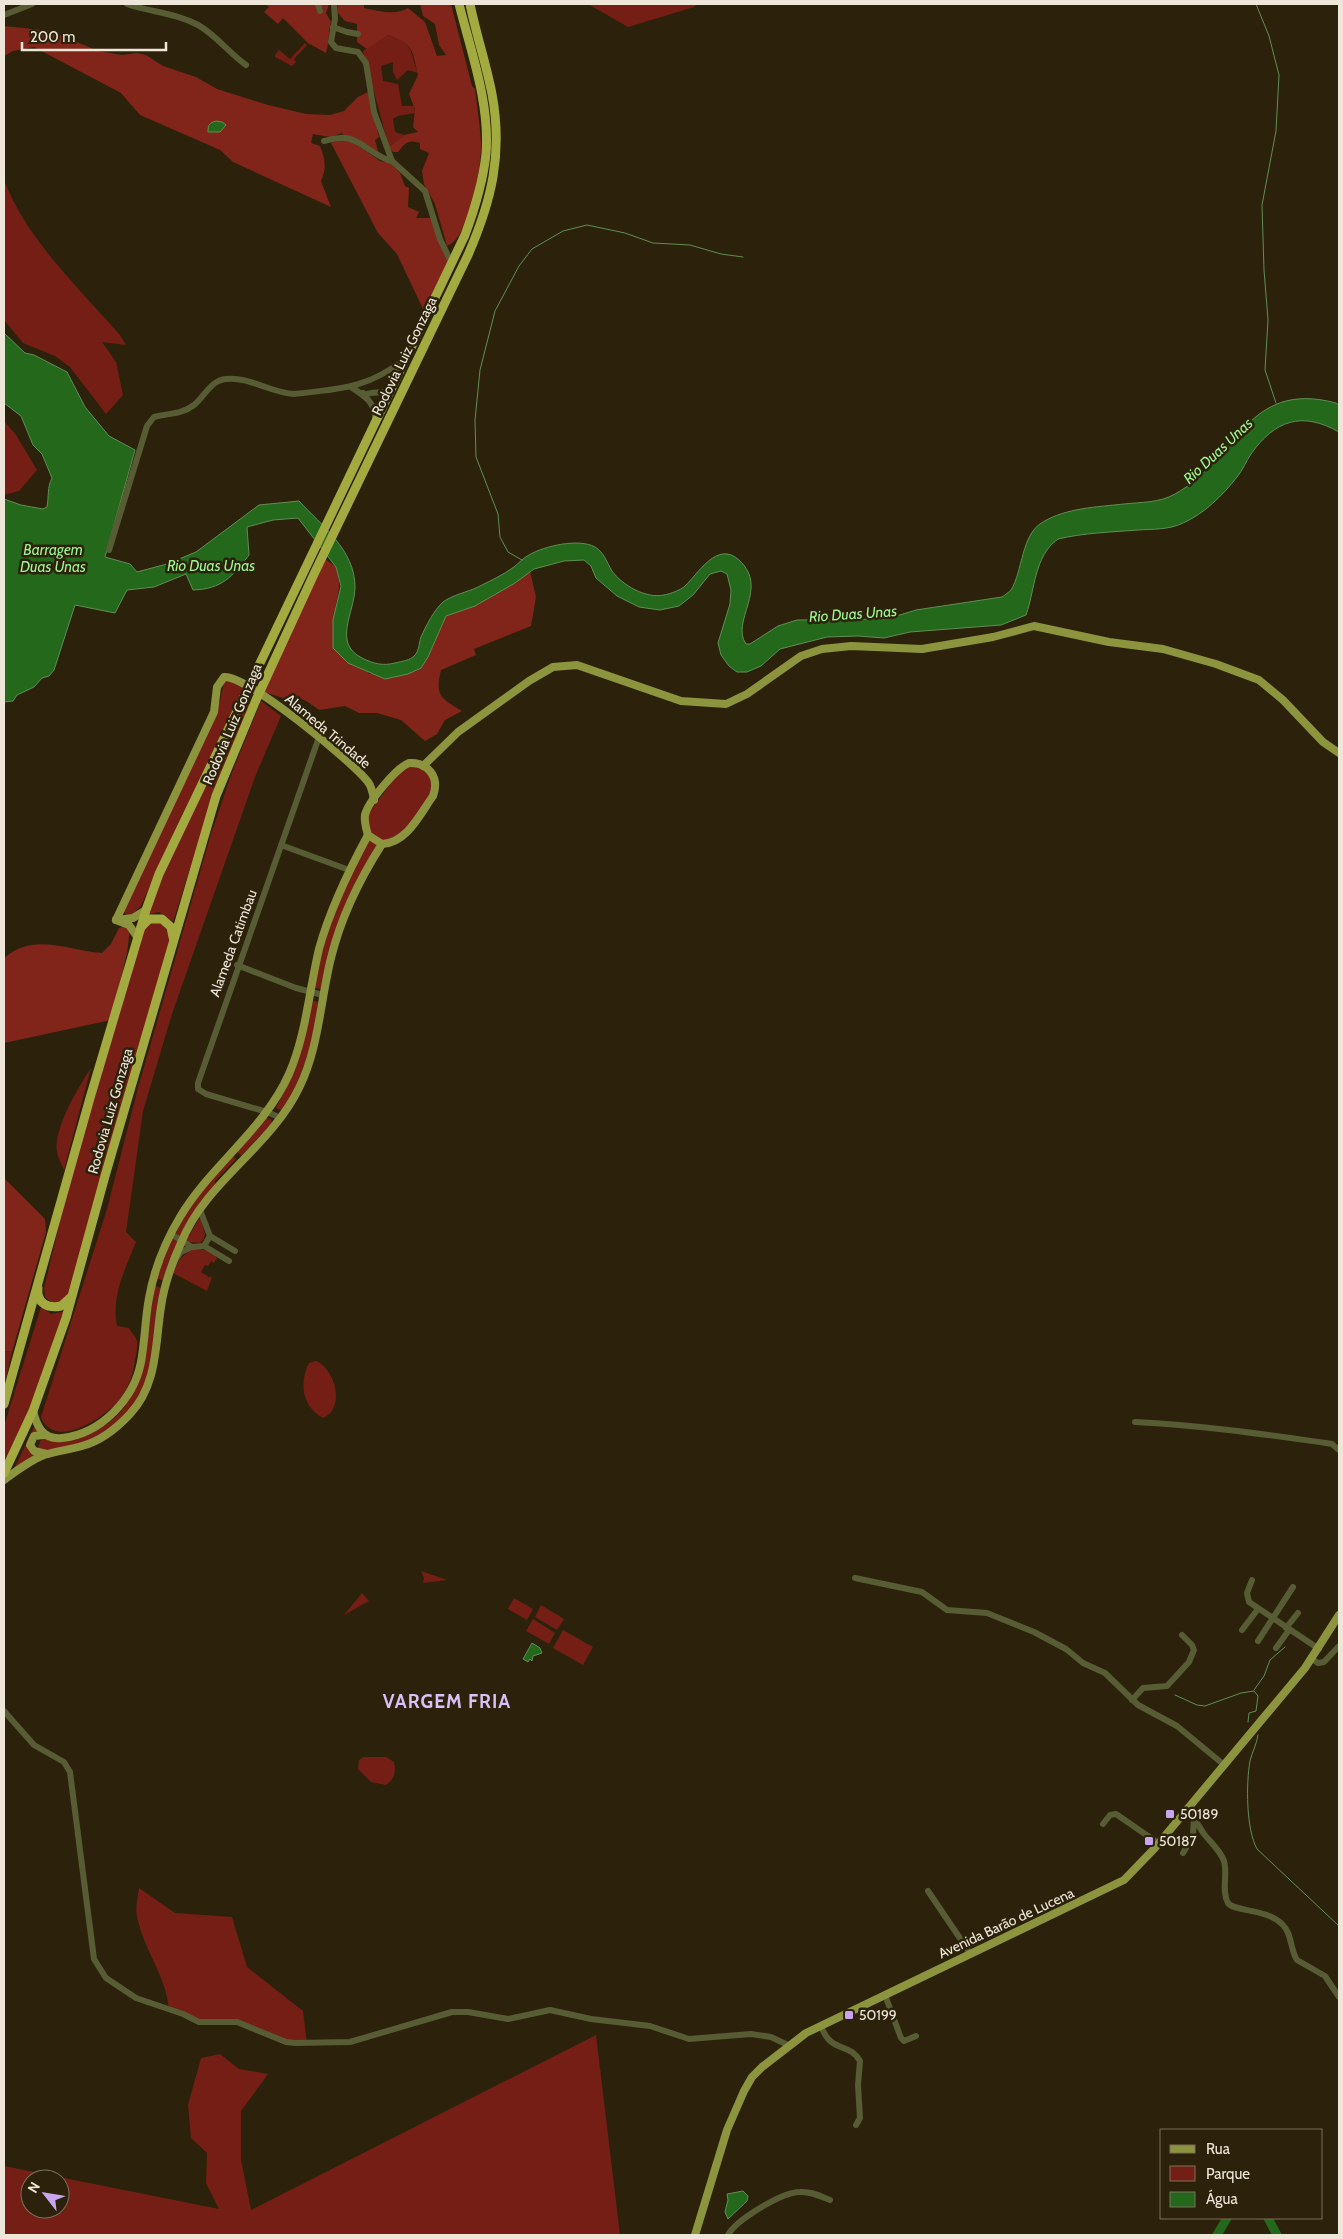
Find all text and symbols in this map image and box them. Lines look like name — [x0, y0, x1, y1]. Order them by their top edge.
scale bar — [22, 20, 166, 52]
text: 200 m — [30, 28, 75, 46]
street label: Rodovia Luiz Gonzaga — [367, 293, 441, 418]
water label: Rio Duas Unas — [1180, 414, 1257, 488]
water label: Barragem Duas Unas — [20, 541, 86, 576]
water label: Rio Duas Unas — [167, 557, 255, 575]
water label: Rio Duas Unas — [808, 602, 898, 626]
street label: Rodovia Luiz Gonzaga — [198, 660, 266, 787]
street label: Alameda Trindade — [281, 690, 375, 772]
street label: Alameda Catimbau — [205, 887, 261, 999]
street label: Rodovia Luiz Gonzaga — [83, 1046, 137, 1176]
district label: VARGEM FRIA — [383, 1690, 511, 1713]
place label: 50189 — [1180, 1805, 1218, 1823]
marker: 50189 — [1164, 1808, 1176, 1820]
place label: 50187 — [1159, 1832, 1196, 1850]
marker: 50187 — [1143, 1835, 1155, 1847]
street label: Avenida Barão de Lucena — [935, 1883, 1077, 1962]
place label: 50199 — [859, 2006, 897, 2024]
marker: 50199 — [843, 2009, 855, 2021]
legend — [1160, 2129, 1323, 2219]
text: Rua — [1206, 2140, 1231, 2158]
text: Parque — [1206, 2165, 1250, 2183]
north arrow — [20, 2169, 70, 2219]
text: N — [24, 2178, 44, 2196]
text: Água — [1206, 2189, 1238, 2208]

